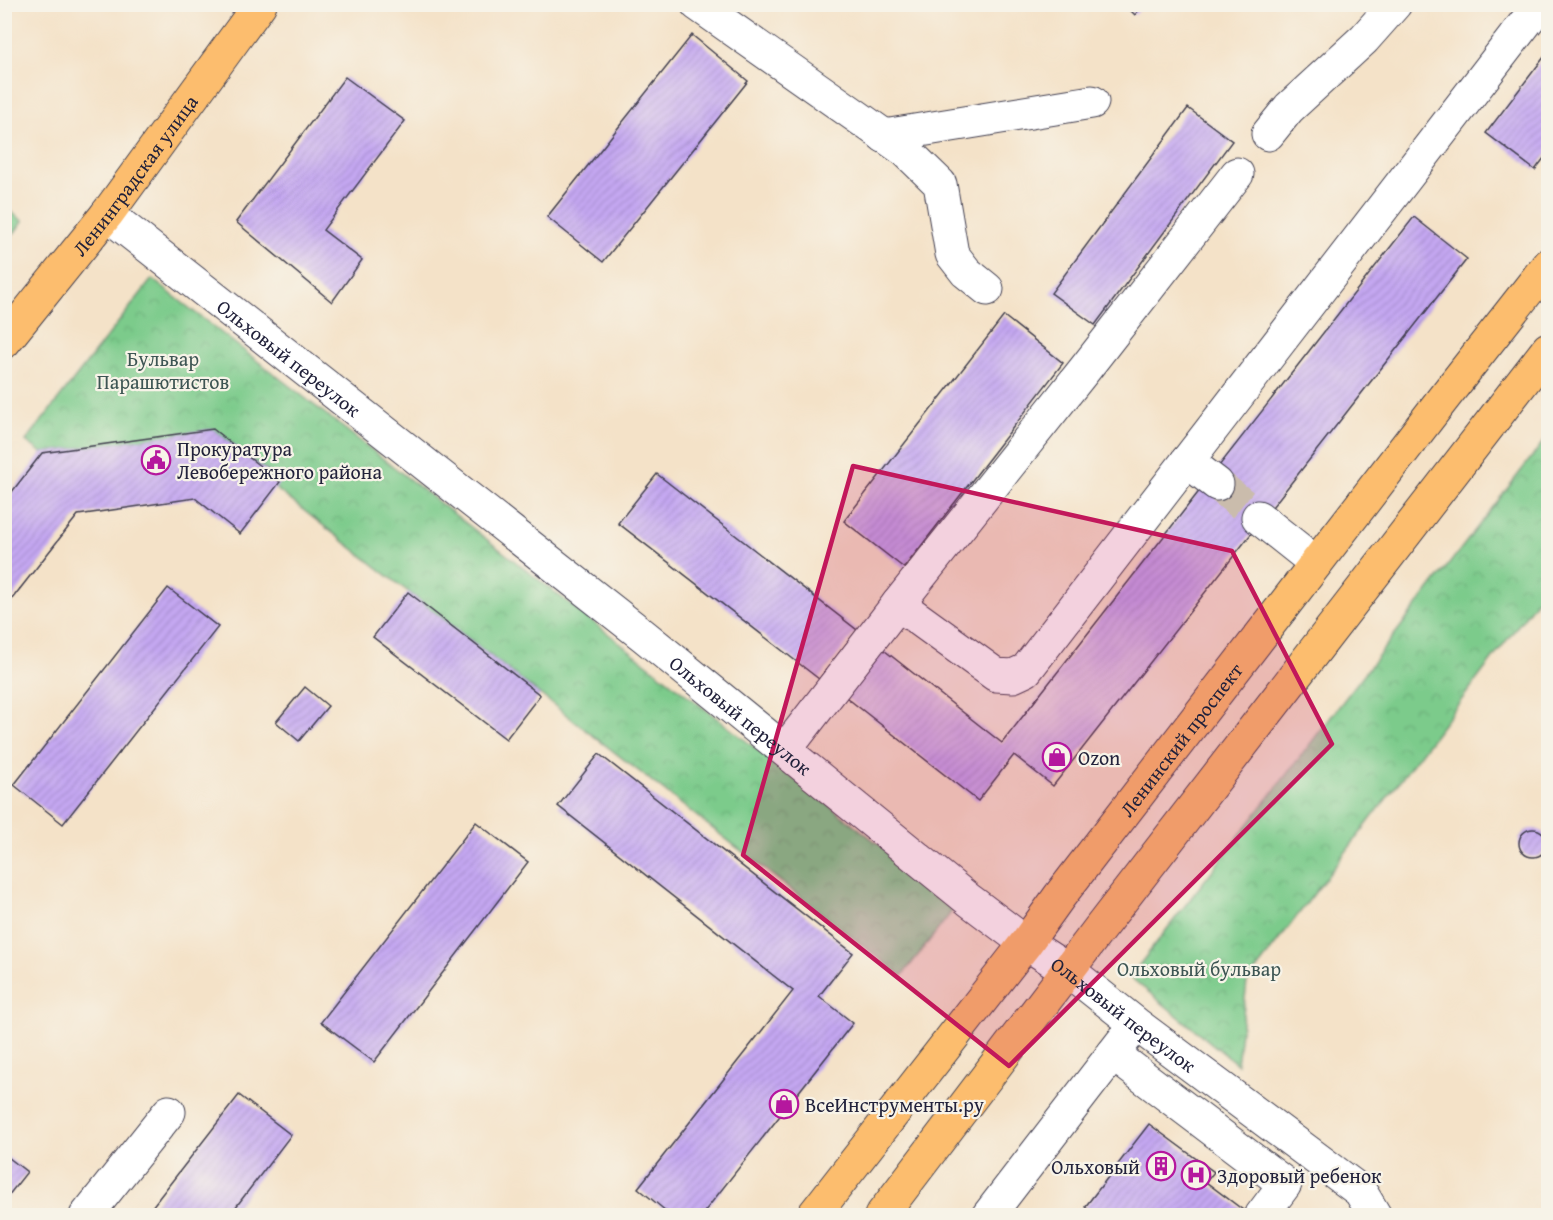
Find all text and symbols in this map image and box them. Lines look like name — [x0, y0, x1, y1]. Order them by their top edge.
street label: Ленинградская улица — [65, 88, 204, 262]
street label: Ольховый переулок — [211, 292, 368, 423]
park label: Бульвар Парашютистов — [97, 344, 229, 396]
place label: Прокуратура Левобережного района — [177, 434, 382, 486]
public building icon: Прокуратура Левобережного района — [140, 444, 172, 476]
street label: Ольховый переулок — [664, 648, 819, 782]
street label: Ленинский проспект — [1112, 656, 1249, 822]
shop icon: Ozon — [1041, 741, 1073, 773]
place label: Ozon — [1078, 743, 1120, 772]
street label: Ольховый переулок — [1046, 949, 1203, 1079]
park label: Ольховый бульвар — [1117, 954, 1281, 983]
shop icon: ВсеИнструменты.ру — [768, 1088, 800, 1120]
place label: ВсеИнструменты.ру — [805, 1090, 984, 1119]
building icon: Ольховый — [1145, 1150, 1177, 1182]
place label: Ольховый — [1051, 1152, 1140, 1181]
hospital icon: Здоровый ребенок — [1180, 1159, 1212, 1191]
place label: Здоровый ребенок — [1217, 1161, 1382, 1190]

